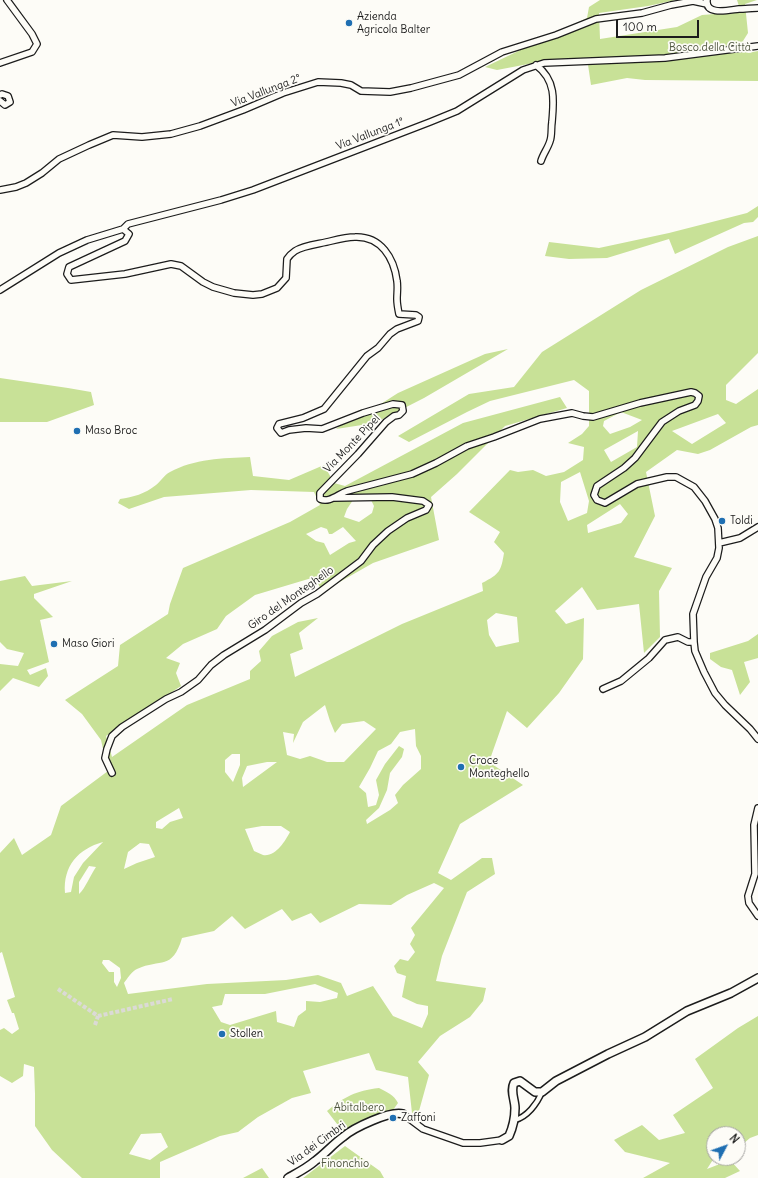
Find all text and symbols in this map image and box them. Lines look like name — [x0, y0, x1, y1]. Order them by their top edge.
place label: Azienda Agricola Balter — [357, 10, 430, 36]
scale bar — [618, 12, 701, 38]
marker: Azienda Agricola Balter — [344, 18, 354, 28]
text: 100 m — [623, 19, 657, 34]
park label: Bosco della Città — [669, 41, 751, 55]
street label: Via Vallunga 2° — [229, 72, 303, 110]
street label: Via Vallunga 1° — [334, 115, 406, 153]
street label: Via Monte Pipel — [321, 412, 383, 476]
place label: Maso Broc — [85, 424, 137, 438]
marker: Maso Broc — [72, 426, 82, 436]
place label: Toldi — [730, 514, 753, 528]
marker: Toldi — [717, 516, 727, 526]
street label: Giro del Monteghello — [246, 564, 336, 632]
place label: Maso Giori — [62, 637, 114, 651]
marker: Maso Giori — [49, 639, 59, 649]
place label: Croce Monteghello — [469, 754, 529, 780]
marker: Croce Monteghello — [456, 762, 466, 772]
place label: Stollen — [230, 1027, 263, 1041]
marker: Stollen — [217, 1029, 227, 1039]
park label: Abitalbero — [334, 1101, 384, 1115]
place label: Zaffoni — [401, 1111, 435, 1125]
marker: Zaffoni — [388, 1113, 398, 1123]
street label: Via dei Cimbri — [286, 1119, 348, 1169]
north arrow — [706, 1126, 746, 1166]
text: N — [727, 1131, 742, 1146]
park label: Finonchio — [321, 1157, 369, 1171]

